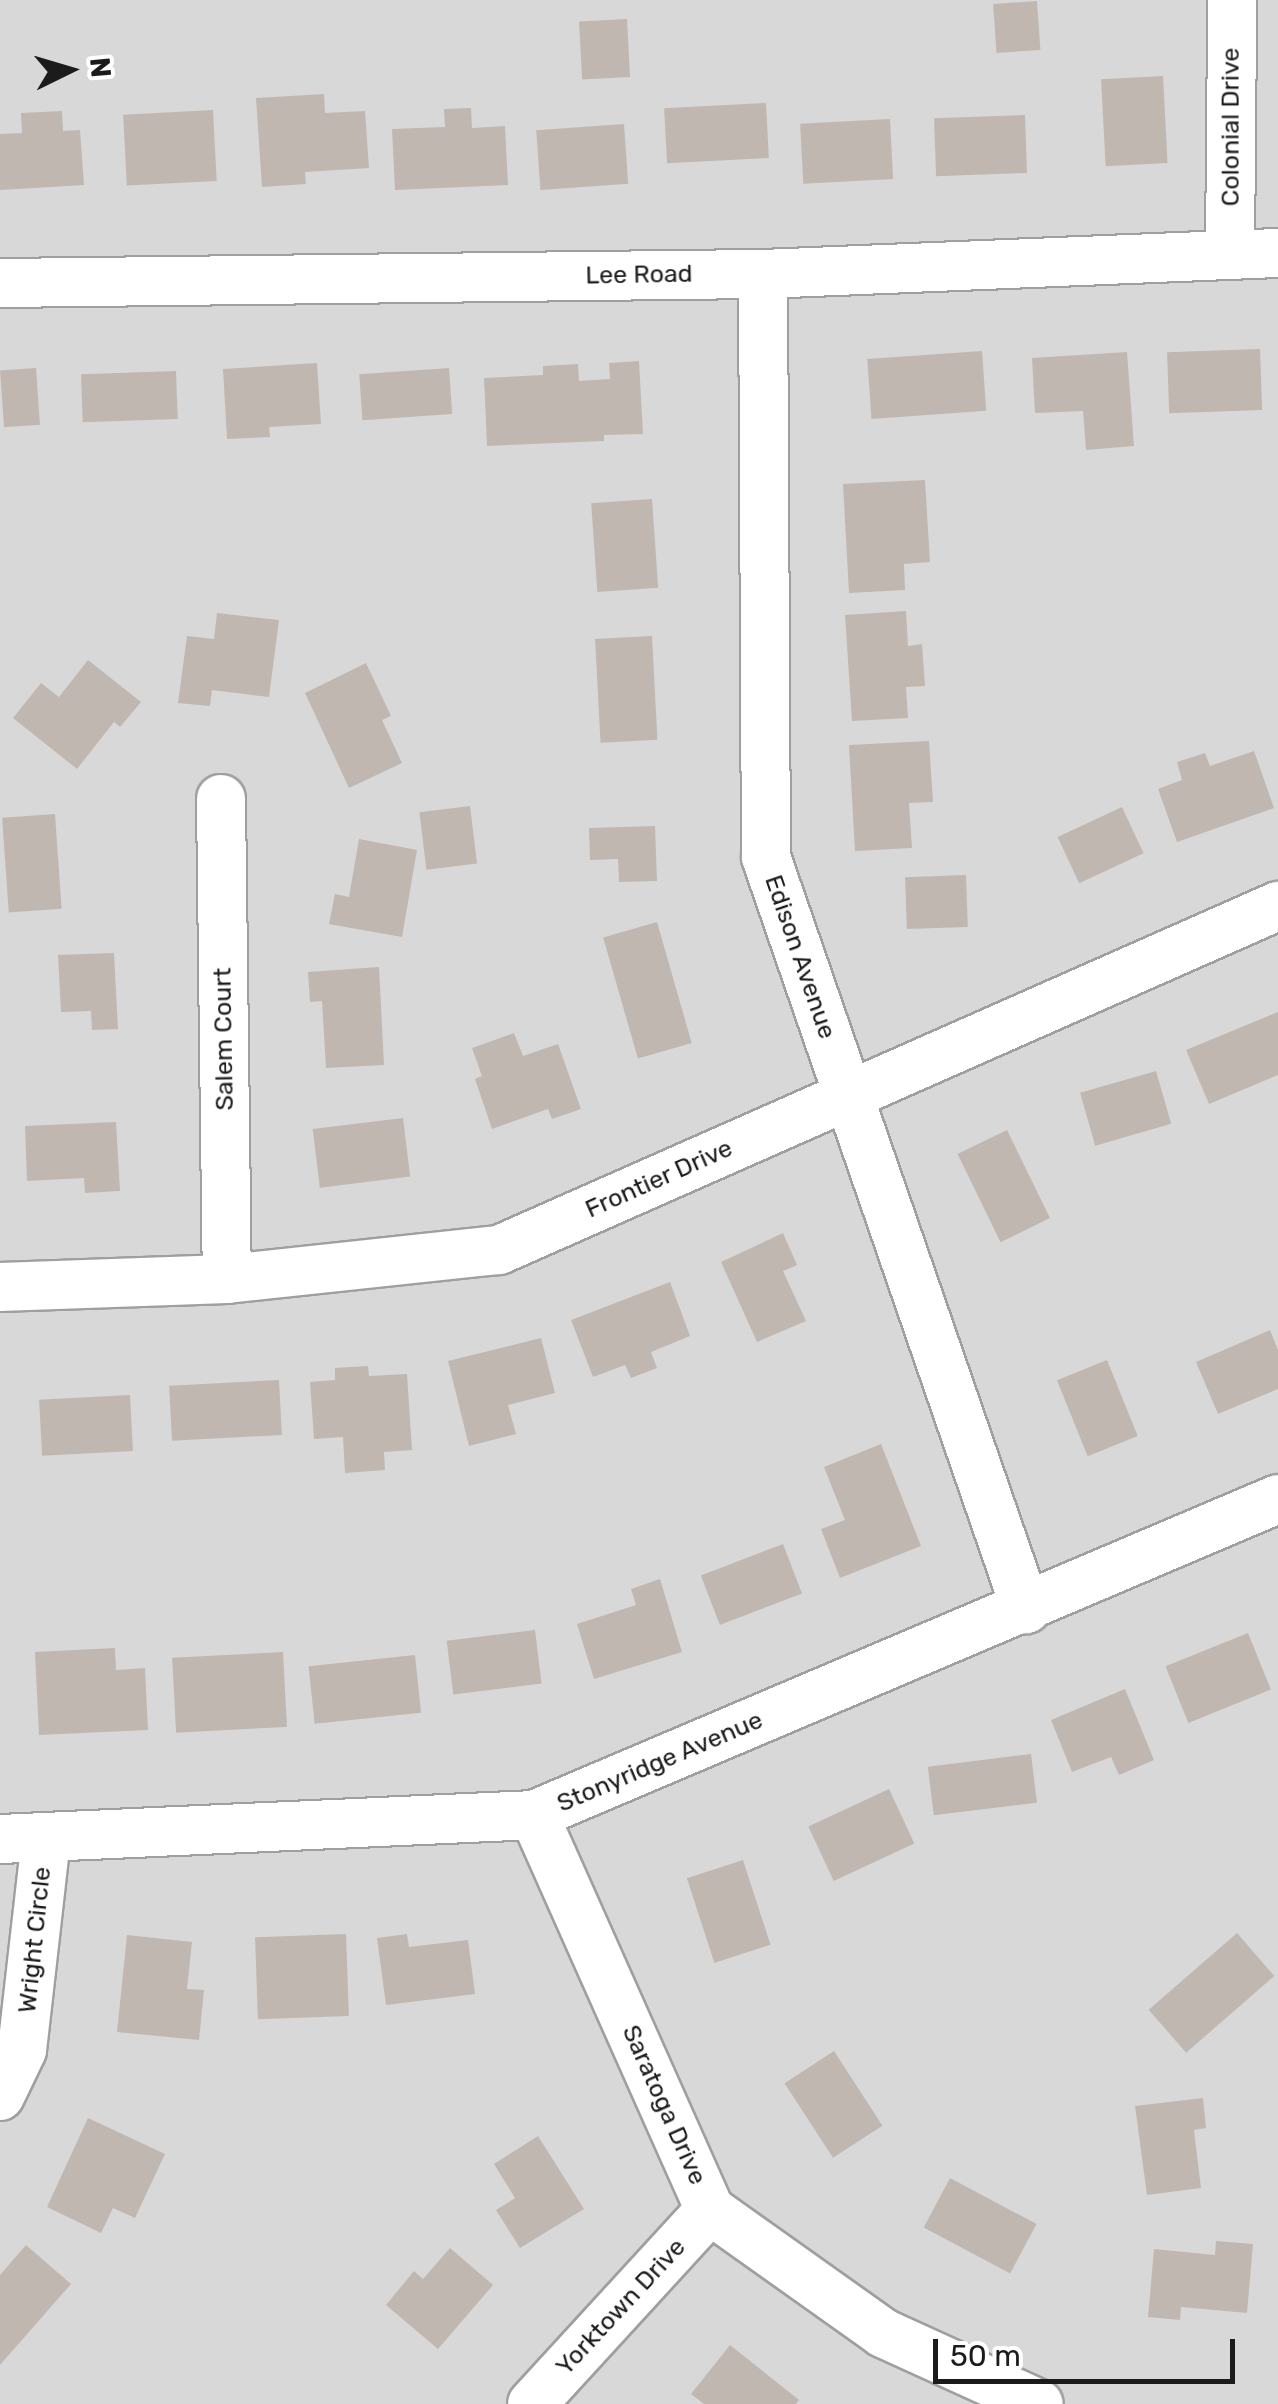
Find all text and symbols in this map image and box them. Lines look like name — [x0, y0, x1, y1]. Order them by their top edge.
north arrow — [20, 20, 120, 120]
street label: Colonial Drive — [1216, 48, 1246, 206]
text: N — [83, 56, 118, 79]
street label: Lee Road — [585, 259, 693, 291]
street label: Edison Avenue — [758, 871, 842, 1043]
street label: Salem Court — [208, 967, 240, 1111]
street label: Frontier Drive — [581, 1133, 737, 1225]
street label: Stonyridge Avenue — [552, 1705, 768, 1819]
street label: Wright Circle — [12, 1865, 58, 2015]
street label: Saratoga Drive — [615, 2021, 713, 2189]
street label: Yorktown Drive — [550, 2232, 692, 2382]
scale bar — [938, 2319, 1240, 2381]
text: 50 m — [950, 2338, 1021, 2374]

